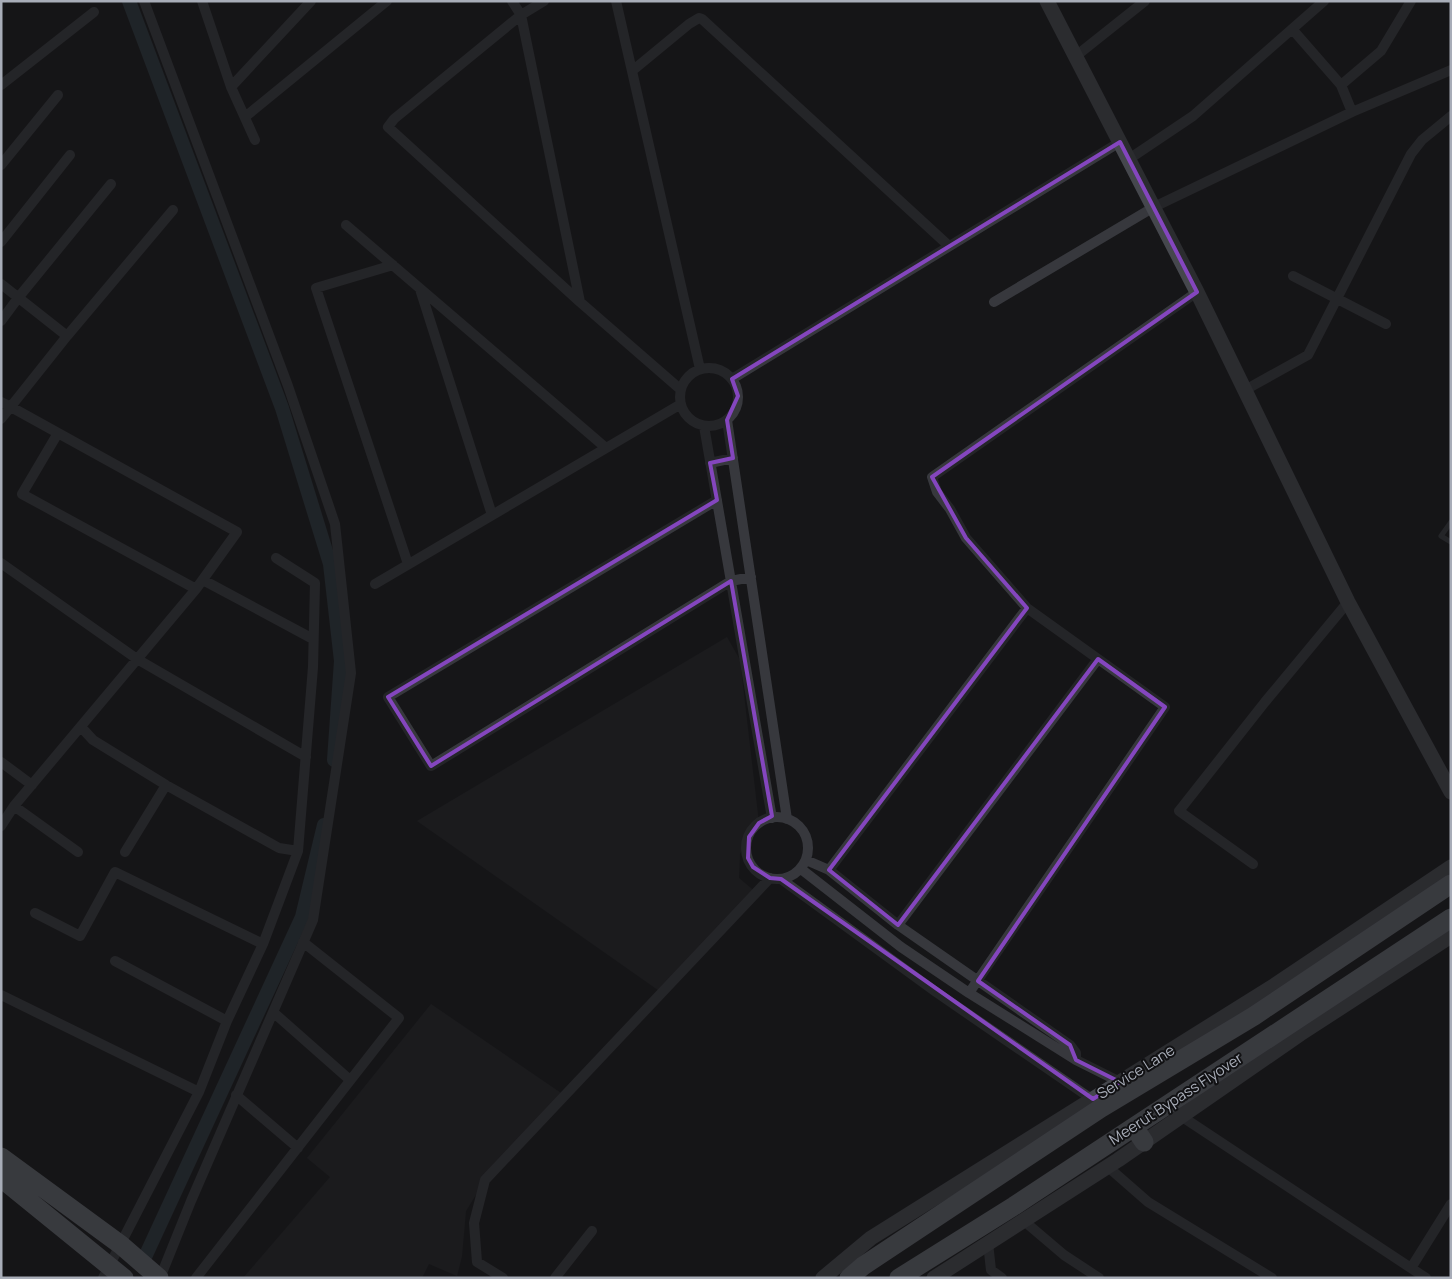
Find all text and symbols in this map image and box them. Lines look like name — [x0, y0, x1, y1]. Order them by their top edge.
street label: Service Lane — [1093, 1039, 1179, 1104]
street label: Meerut Bypass Flyover — [1105, 1047, 1247, 1150]

